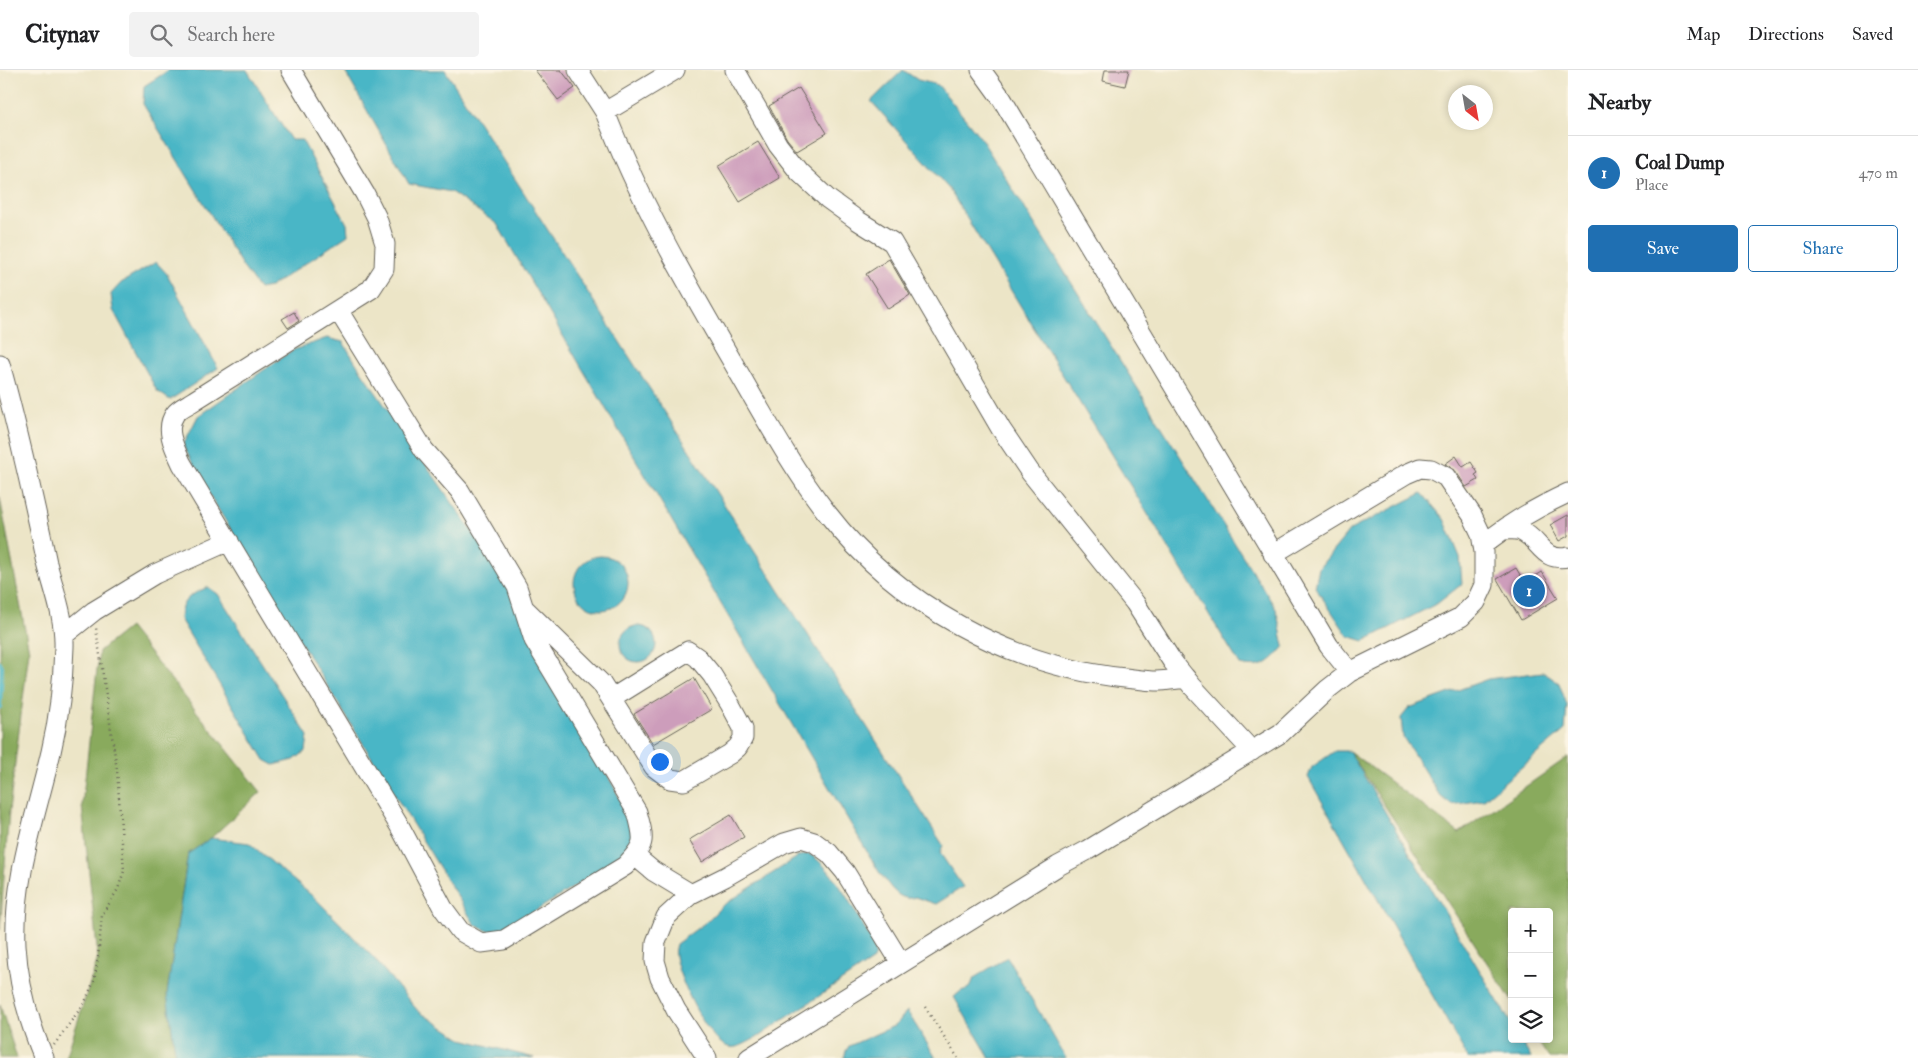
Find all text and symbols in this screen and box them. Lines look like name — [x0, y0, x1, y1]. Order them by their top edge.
search box — [129, 12, 479, 57]
text: Citynav — [25, 19, 99, 50]
icon: search — [147, 21, 175, 49]
text: Search here — [187, 23, 275, 47]
text: Map — [1687, 23, 1720, 46]
text: Directions — [1748, 23, 1824, 46]
text: Saved — [1852, 23, 1893, 46]
north arrow — [1448, 85, 1493, 130]
text: Nearby — [1588, 89, 1651, 116]
text: Coal Dump — [1635, 151, 1724, 175]
text: 1 — [1601, 163, 1607, 183]
text: 470 m — [1858, 163, 1898, 183]
text: Place — [1635, 175, 1668, 195]
button: Save — [1588, 225, 1738, 272]
button: Share — [1748, 225, 1898, 272]
pin: 1 — [1513, 572, 1545, 610]
your location — [647, 749, 673, 775]
map controls — [1508, 908, 1553, 1043]
button: + — [1508, 908, 1553, 953]
button: − — [1508, 953, 1553, 998]
button: layers — [1508, 998, 1553, 1043]

